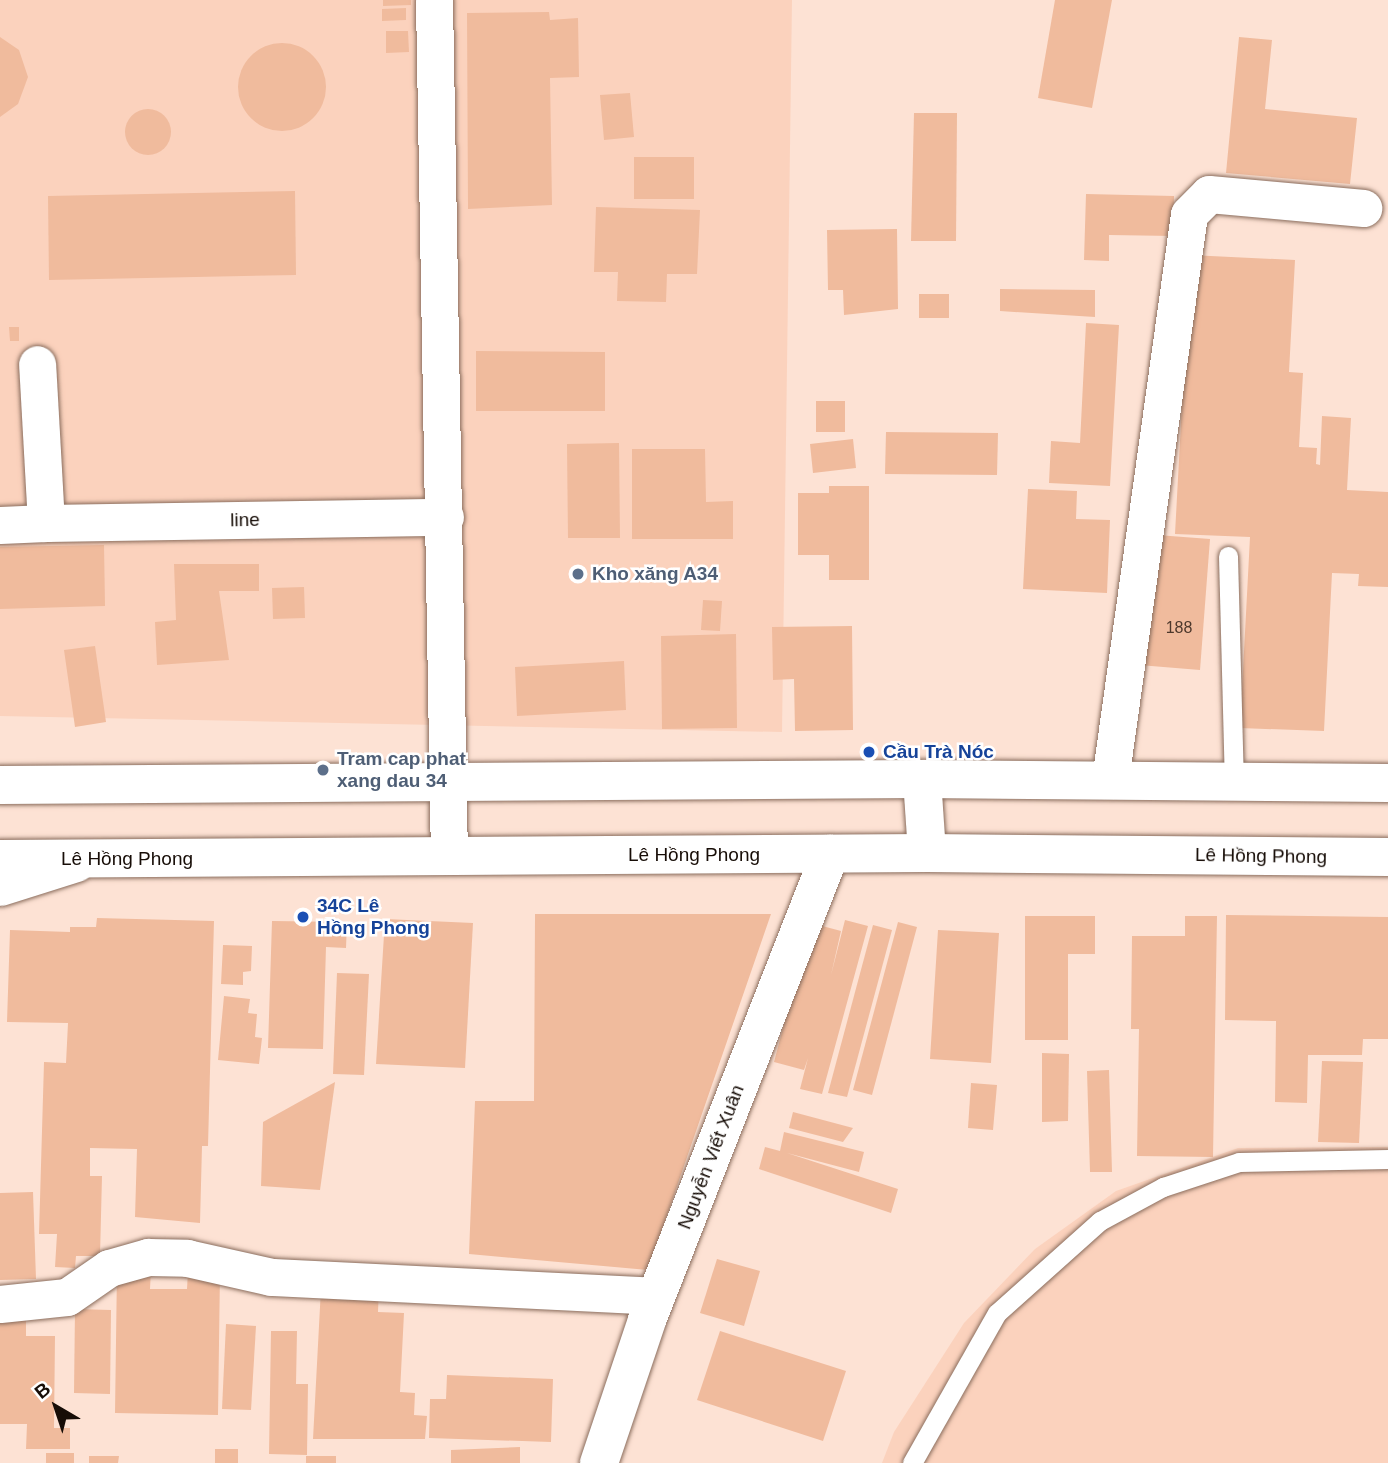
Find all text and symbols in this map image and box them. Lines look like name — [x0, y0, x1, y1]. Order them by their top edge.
street label: line — [230, 508, 260, 532]
place label: Kho xăng A34 — [592, 563, 719, 585]
marker: Kho xăng A34 — [570, 566, 586, 582]
house number: 188 — [1166, 618, 1192, 638]
place label: Cầu Trà Nóc — [883, 741, 994, 763]
marker: Cầu Trà Nóc — [861, 744, 877, 760]
place label: Tram cap phat xang dau 34 — [337, 748, 466, 792]
marker: Tram cap phat xang dau 34 — [315, 762, 331, 778]
street label: Lê Hồng Phong — [1195, 843, 1327, 869]
street label: Lê Hồng Phong — [628, 844, 760, 866]
street label: Lê Hồng Phong — [61, 848, 193, 870]
place label: 34C Lê Hồng Phong — [317, 895, 430, 939]
marker: 34C Lê Hồng Phong — [295, 909, 311, 925]
street label: Nguyễn Viết Xuân — [673, 1082, 749, 1232]
north arrow — [21, 1372, 91, 1442]
text: B — [31, 1378, 54, 1403]

